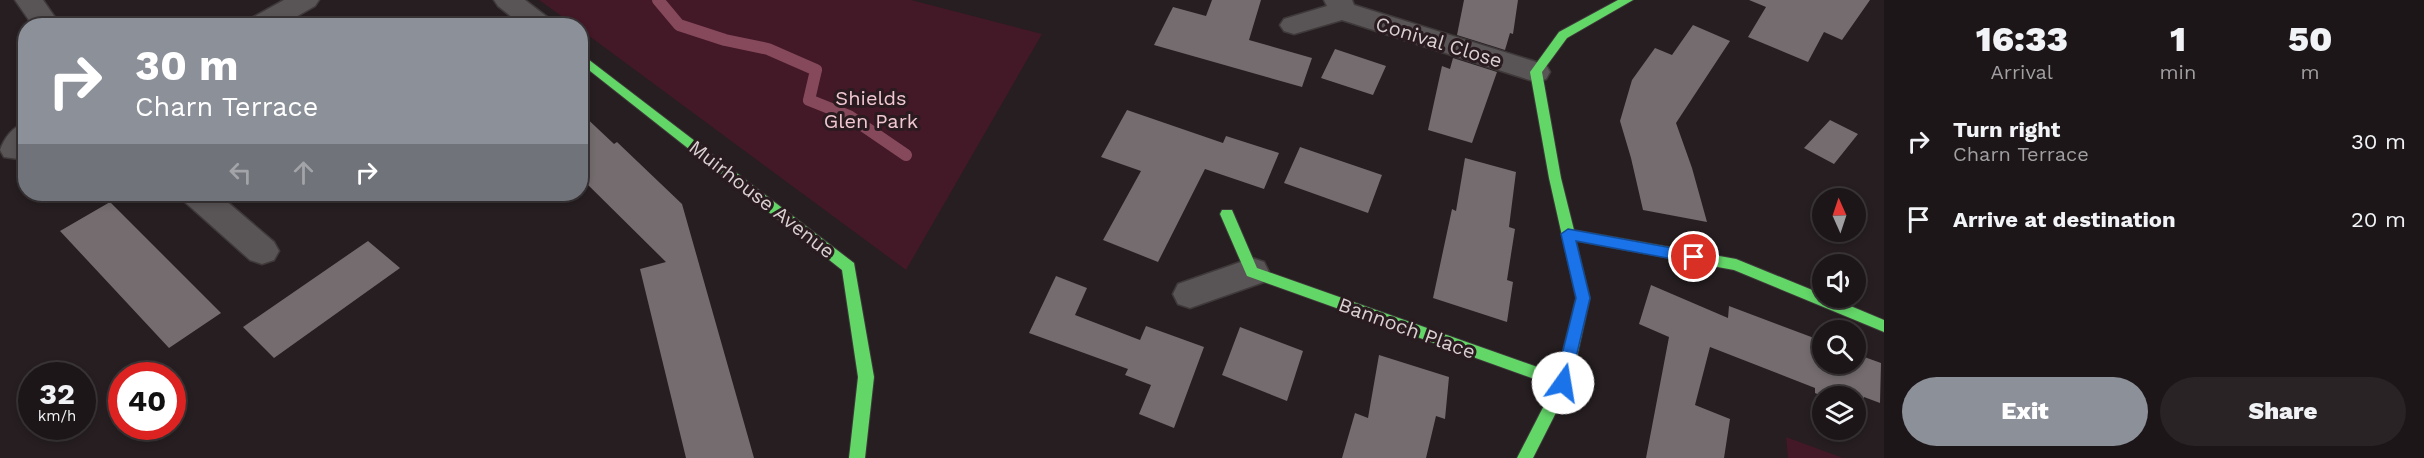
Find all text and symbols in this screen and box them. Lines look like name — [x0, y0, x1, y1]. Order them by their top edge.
street label: Conival Close — [1373, 11, 1505, 73]
text: 16:33 — [1976, 18, 2068, 60]
text: 1 — [2170, 18, 2186, 60]
text: 50 — [2288, 18, 2332, 60]
text: 30 m — [135, 41, 239, 90]
icon: right — [36, 42, 114, 120]
text: Arrival — [1991, 60, 2053, 84]
text: min — [2160, 60, 2196, 84]
text: m — [2301, 60, 2320, 84]
park label: Shields Glen Park — [824, 86, 918, 133]
text: Charn Terrace — [135, 91, 318, 123]
text: Turn right — [1953, 117, 2060, 142]
icon: right — [1902, 125, 1935, 158]
text: 30 m — [2351, 129, 2406, 154]
street label: Muirhouse Avenue — [684, 135, 840, 263]
text: Charn Terrace — [1953, 142, 2089, 166]
icon: left — [224, 156, 257, 189]
icon: ahead — [287, 156, 320, 189]
icon: right — [350, 156, 383, 189]
north arrow — [1812, 188, 1866, 242]
map controls — [1812, 188, 1866, 440]
icon: arrive — [1902, 203, 1935, 236]
text: Arrive at destination — [1953, 207, 2176, 232]
text: 20 m — [2351, 207, 2406, 232]
pin — [1668, 231, 1719, 282]
icon: arrive — [1677, 240, 1710, 273]
button: sound — [1812, 254, 1866, 308]
street label: Bannoch Place — [1335, 292, 1479, 364]
button: search — [1812, 320, 1866, 374]
position arrow — [1531, 351, 1595, 415]
speed limit sign: 40 — [108, 362, 186, 440]
text: 32 — [39, 376, 75, 411]
button: Exit — [1902, 377, 2148, 446]
button: Share — [2160, 377, 2406, 446]
button: layers — [1812, 386, 1866, 440]
text: km/h — [38, 407, 76, 425]

